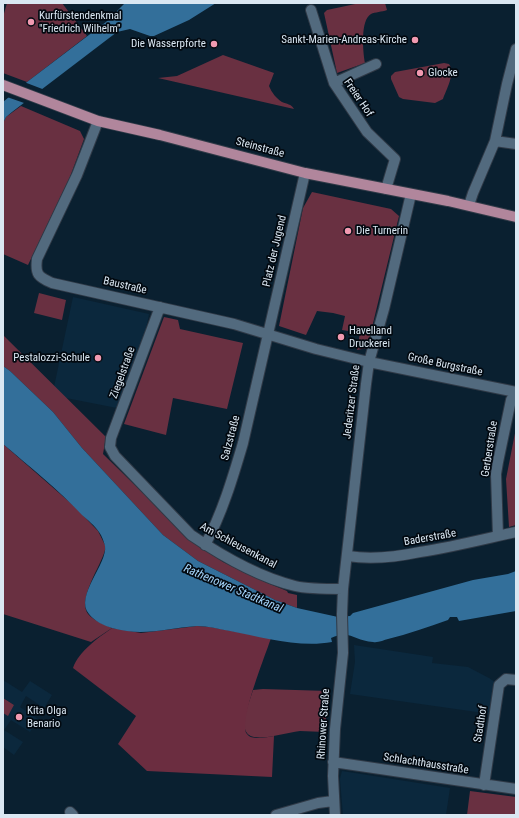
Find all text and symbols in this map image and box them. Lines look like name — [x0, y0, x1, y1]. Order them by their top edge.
place label: Kurfürstendenkmal "Friedrich Wilhelm" — [39, 9, 122, 35]
marker: Kurfürstendenkmal "Friedrich Wilhelm" — [26, 17, 36, 27]
place label: Sankt-Marien-Andreas-Kirche — [281, 33, 407, 47]
marker: Sankt-Marien-Andreas-Kirche — [410, 35, 420, 45]
place label: Die Wasserpforte — [131, 37, 206, 51]
marker: Die Wasserpforte — [209, 39, 219, 49]
place label: Glocke — [428, 66, 458, 80]
marker: Glocke — [415, 68, 425, 78]
street label: Freier Hof — [341, 77, 375, 119]
street label: Steinstraße — [234, 135, 286, 161]
street label: Platz der Jugend — [260, 214, 290, 288]
place label: Die Turnerin — [356, 224, 408, 238]
marker: Die Turnerin — [343, 226, 353, 236]
street label: Baustraße — [102, 275, 148, 297]
place label: Havelland Druckerei — [349, 324, 392, 350]
marker: Havelland Druckerei — [336, 332, 346, 342]
street label: Ziegelstraße — [108, 345, 138, 401]
place label: Pestalozzi-Schule — [13, 351, 90, 365]
street label: Große Burgstraße — [406, 351, 484, 379]
marker: Pestalozzi-Schule — [93, 353, 103, 363]
street label: Jederitzer Straße — [341, 364, 363, 440]
street label: Salzstraße — [219, 414, 243, 462]
street label: Gerberstraße — [479, 420, 501, 478]
street label: Am Schleusenkanal — [197, 520, 279, 572]
street label: Baderstraße — [403, 527, 457, 549]
water label: Rathenower Stadtkanal — [181, 562, 285, 616]
street label: Rhinower Straße — [315, 688, 333, 760]
place label: Kita Olga Benario — [27, 704, 66, 730]
street label: Stadthof — [472, 705, 490, 743]
marker: Kita Olga Benario — [14, 712, 24, 722]
street label: Schlachthausstraße — [382, 751, 470, 777]

